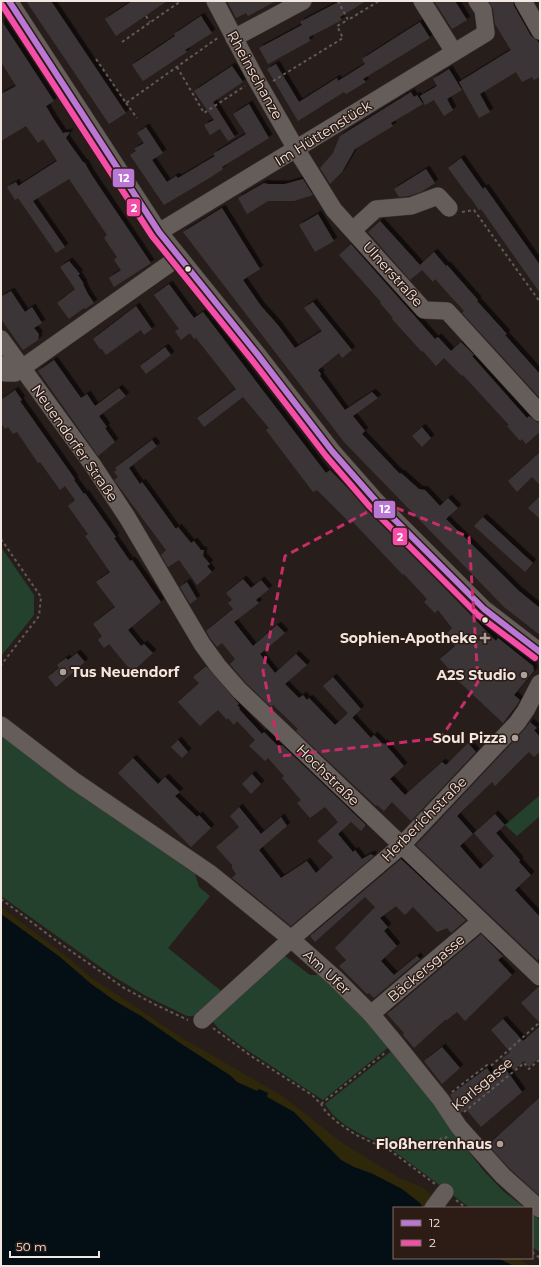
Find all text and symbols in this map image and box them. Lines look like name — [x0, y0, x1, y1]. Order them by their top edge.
street label: Rheinschanze — [223, 28, 287, 122]
street label: Im Hüttenstück — [271, 96, 375, 170]
line badge: 12 — [112, 168, 135, 188]
text: 12 — [119, 171, 130, 185]
line badge: 2 — [126, 198, 141, 217]
text: 2 — [131, 201, 138, 215]
street label: Ulnerstraße — [359, 238, 427, 310]
unlabelled marker — [183, 264, 193, 274]
street label: Neuendorfer Straße — [28, 381, 122, 505]
line badge: 12 — [373, 500, 396, 519]
text: 12 — [380, 502, 391, 516]
line badge: 2 — [392, 527, 408, 546]
text: 2 — [397, 530, 404, 544]
unlabelled marker — [480, 615, 490, 625]
place label: Sophien-Apotheke — [340, 629, 477, 647]
marker: Sophien-Apotheke — [480, 633, 490, 643]
place label: Tus Neuendorf — [71, 663, 180, 681]
place label: A2S Studio — [435, 666, 516, 684]
marker: Tus Neuendorf — [58, 667, 68, 677]
marker: A2S Studio — [519, 670, 529, 680]
place label: Soul Pizza — [433, 729, 507, 747]
marker: Soul Pizza — [510, 733, 520, 743]
street label: Hochstraße — [293, 740, 363, 810]
street label: Herberichstraße — [378, 773, 470, 865]
street label: Bäckersgasse — [384, 930, 468, 1006]
street label: Am Ufer — [300, 946, 355, 999]
street label: Karlsgasse — [448, 1053, 516, 1115]
place label: Floßherrenhaus — [376, 1135, 493, 1153]
marker: Floßherrenhaus — [495, 1139, 505, 1149]
legend — [393, 1207, 533, 1259]
text: 12 — [429, 1215, 440, 1230]
scale bar — [10, 1233, 99, 1259]
text: 2 — [429, 1235, 436, 1250]
text: 50 m — [16, 1239, 47, 1254]

